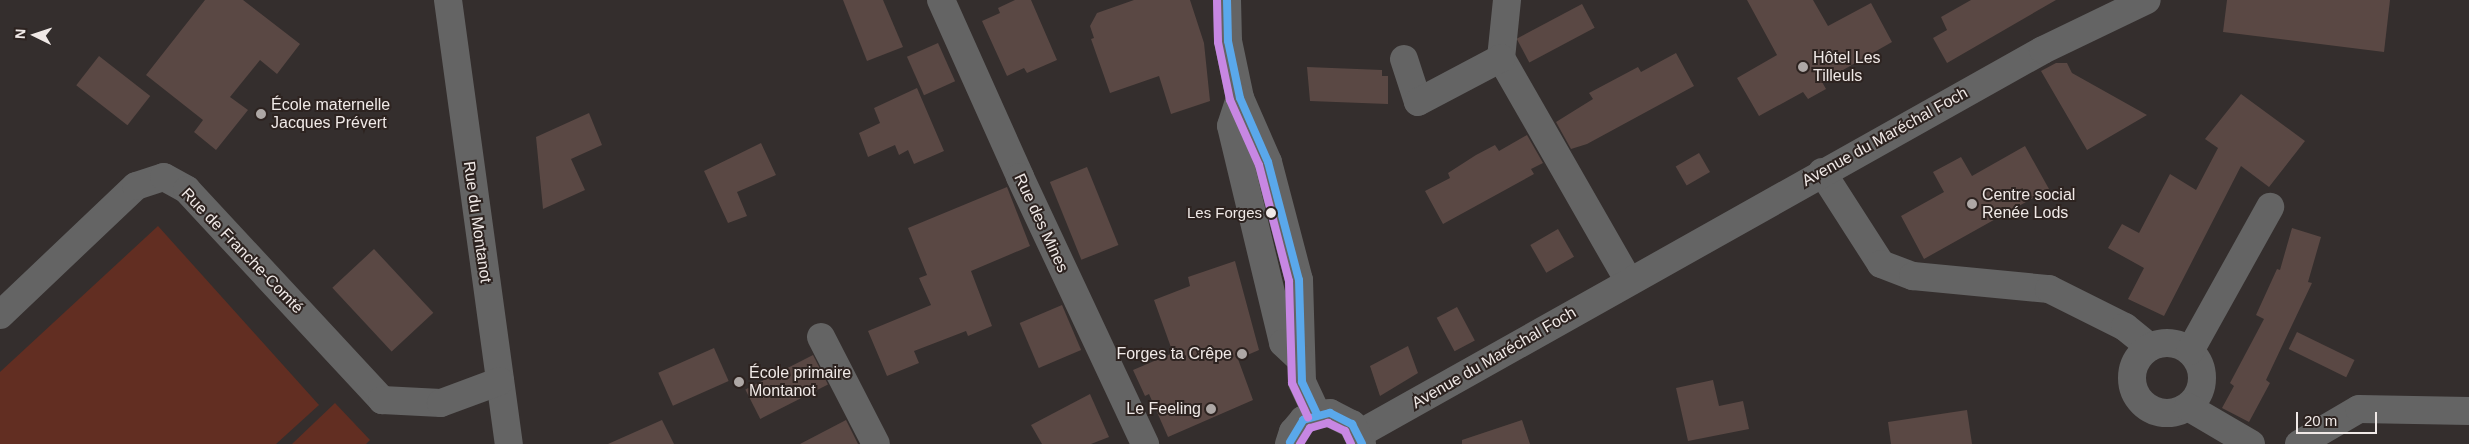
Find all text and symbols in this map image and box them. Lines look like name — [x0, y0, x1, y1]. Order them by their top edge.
north arrow — [10, 10, 60, 60]
text: N — [12, 28, 28, 40]
place label: Hôtel Les Tilleuls — [1813, 48, 1881, 86]
marker: Hôtel Les Tilleuls — [1797, 61, 1809, 73]
street label: Avenue du Maréchal Foch — [1799, 83, 1971, 191]
place label: École maternelle Jacques Prévert — [271, 95, 390, 133]
marker: École maternelle Jacques Prévert — [255, 108, 267, 120]
street label: Rue du Montanot — [459, 160, 495, 284]
street label: Rue des Mines — [1010, 171, 1072, 275]
street label: Rue de Franche-Comté — [177, 184, 307, 318]
place label: Centre social Renée Lods — [1982, 185, 2075, 223]
marker: Centre social Renée Lods — [1966, 198, 1978, 210]
place label: Les Forges — [1187, 204, 1262, 222]
marker: Les Forges — [1266, 208, 1276, 218]
street label: Avenue du Maréchal Foch — [1408, 303, 1580, 413]
place label: Forges ta Crêpe — [1116, 344, 1232, 364]
marker: Forges ta Crêpe — [1236, 348, 1248, 360]
place label: École primaire Montanot — [749, 363, 851, 401]
marker: École primaire Montanot — [733, 376, 745, 388]
place label: Le Feeling — [1126, 399, 1201, 419]
scale bar — [2299, 402, 2380, 434]
marker: Le Feeling — [1205, 403, 1217, 415]
text: 20 m — [2304, 412, 2337, 429]

